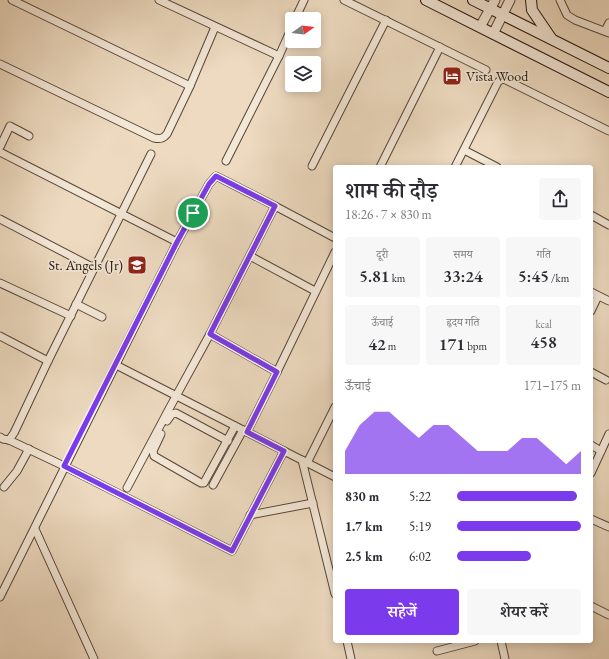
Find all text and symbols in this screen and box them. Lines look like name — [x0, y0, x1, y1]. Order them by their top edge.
north arrow — [285, 12, 321, 48]
map controls — [285, 12, 321, 92]
button: layers — [285, 56, 321, 92]
hotel icon: Vista Wood — [441, 65, 463, 87]
place label: Vista Wood — [466, 67, 529, 85]
text: शाम की दौड़ — [345, 176, 438, 205]
button: share — [539, 178, 581, 220]
pin — [176, 196, 210, 230]
icon: arrive — [182, 202, 204, 224]
text: 18:26 · 7 × 830 m — [345, 206, 432, 223]
text: दूरी — [376, 247, 388, 261]
text: समय — [453, 247, 473, 261]
text: गति — [536, 247, 551, 261]
school or university icon: St. Angels (Jr) — [126, 254, 148, 276]
place label: St. Angels (Jr) — [49, 256, 123, 274]
text: 5.81 — [359, 265, 390, 287]
text: 33:24 — [443, 265, 483, 287]
text: 5:45 — [518, 265, 549, 287]
text: km — [390, 271, 405, 285]
text: /km — [549, 271, 569, 285]
text: ऊँचाई — [371, 315, 393, 329]
text: हृदय गति — [446, 315, 480, 329]
text: kcal — [535, 317, 552, 331]
text: 458 — [531, 331, 557, 353]
text: 42 — [368, 333, 386, 355]
text: 171 — [439, 333, 465, 355]
text: m — [386, 339, 396, 353]
text: bpm — [465, 339, 487, 353]
text: ऊँचाई — [345, 377, 371, 394]
text: 171–175 m — [524, 377, 581, 394]
text: 830 m — [345, 488, 379, 505]
text: 5:22 — [409, 488, 431, 505]
text: 1.7 km — [345, 518, 383, 535]
text: 5:19 — [409, 518, 431, 535]
text: 2.5 km — [345, 548, 383, 565]
text: 6:02 — [409, 548, 431, 565]
button: सहेजें — [345, 589, 459, 635]
button: शेयर करें — [467, 589, 581, 635]

